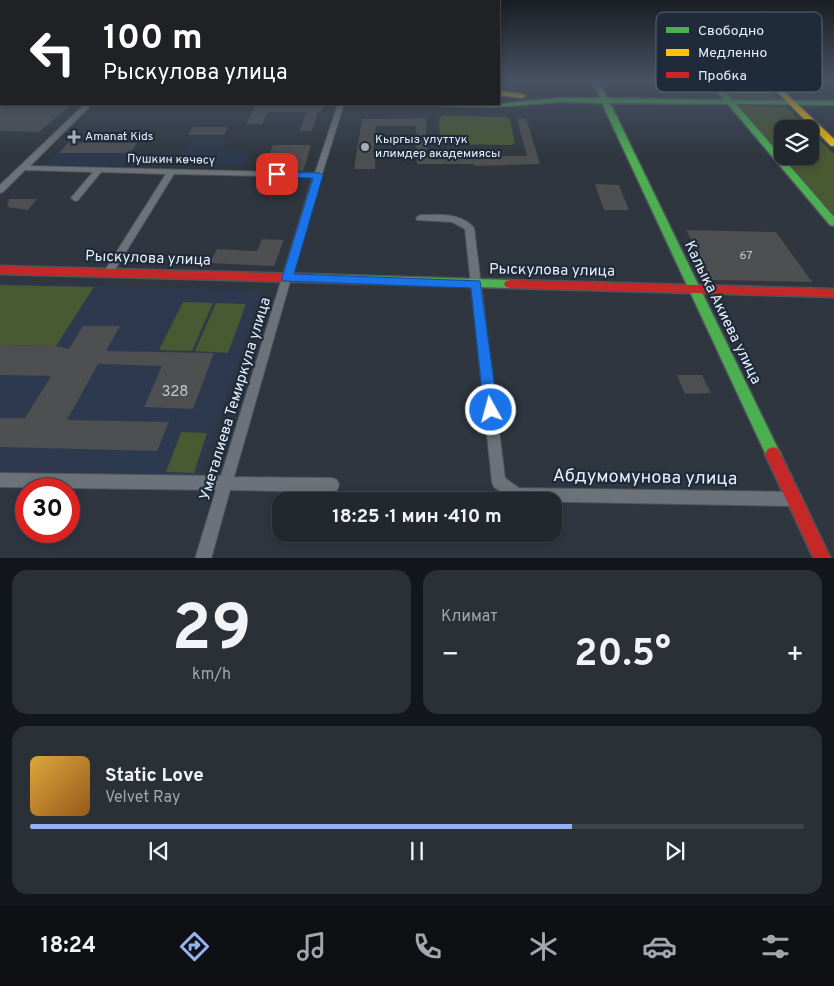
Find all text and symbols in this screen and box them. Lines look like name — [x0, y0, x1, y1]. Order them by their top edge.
legend — [656, 12, 822, 92]
text: 100 m — [103, 17, 203, 61]
icon: left — [20, 20, 85, 85]
text: Свободно — [698, 23, 764, 40]
text: Медленно — [698, 45, 767, 62]
text: Рыскулова улица — [103, 60, 288, 87]
text: Пробка — [698, 68, 747, 85]
map controls — [774, 120, 819, 165]
button: layers — [774, 120, 819, 165]
place label: Amanat Kids — [85, 129, 154, 145]
marker: Amanat Kids — [67, 130, 81, 144]
place label: Кыргыз улуттук илимдер академиясы — [375, 132, 500, 162]
marker: Кыргыз улуттук илимдер академиясы — [359, 141, 371, 153]
street label: Пушкин көчөсү — [127, 151, 215, 169]
pin — [256, 153, 298, 195]
icon: arrive — [263, 160, 291, 188]
street label: Калыка Акиева улица — [679, 238, 765, 388]
street label: Рыскулова улица — [85, 247, 211, 271]
house number: 67 — [739, 248, 753, 264]
street label: Рыскулова улица — [489, 260, 615, 282]
street label: Уметалиева Темиркула улица — [196, 295, 276, 503]
house number: 328 — [161, 383, 189, 402]
position arrow — [464, 383, 516, 435]
street label: Абдумомунова улица — [553, 465, 737, 491]
speed limit sign: 30 — [15, 478, 80, 543]
text: 18:25 · 1 мин · 410 m — [332, 505, 502, 529]
text: 29 — [172, 591, 251, 673]
text: Климат — [441, 607, 498, 627]
text: 20.5° — [574, 631, 671, 680]
text: − — [441, 638, 459, 674]
text: + — [786, 638, 804, 674]
text: km/h — [192, 665, 231, 685]
text: Static Love — [105, 764, 204, 788]
text: Velvet Ray — [105, 788, 180, 808]
icon: previous — [145, 837, 173, 865]
icon: pause — [403, 837, 431, 865]
icon: next — [661, 837, 689, 865]
icon: directions — [177, 929, 212, 964]
icon: music — [294, 929, 329, 964]
icon: phone — [410, 929, 445, 964]
icon: climate — [526, 929, 561, 964]
icon: car — [642, 929, 677, 964]
icon: filters — [758, 929, 793, 964]
text: 18:24 — [41, 933, 96, 960]

